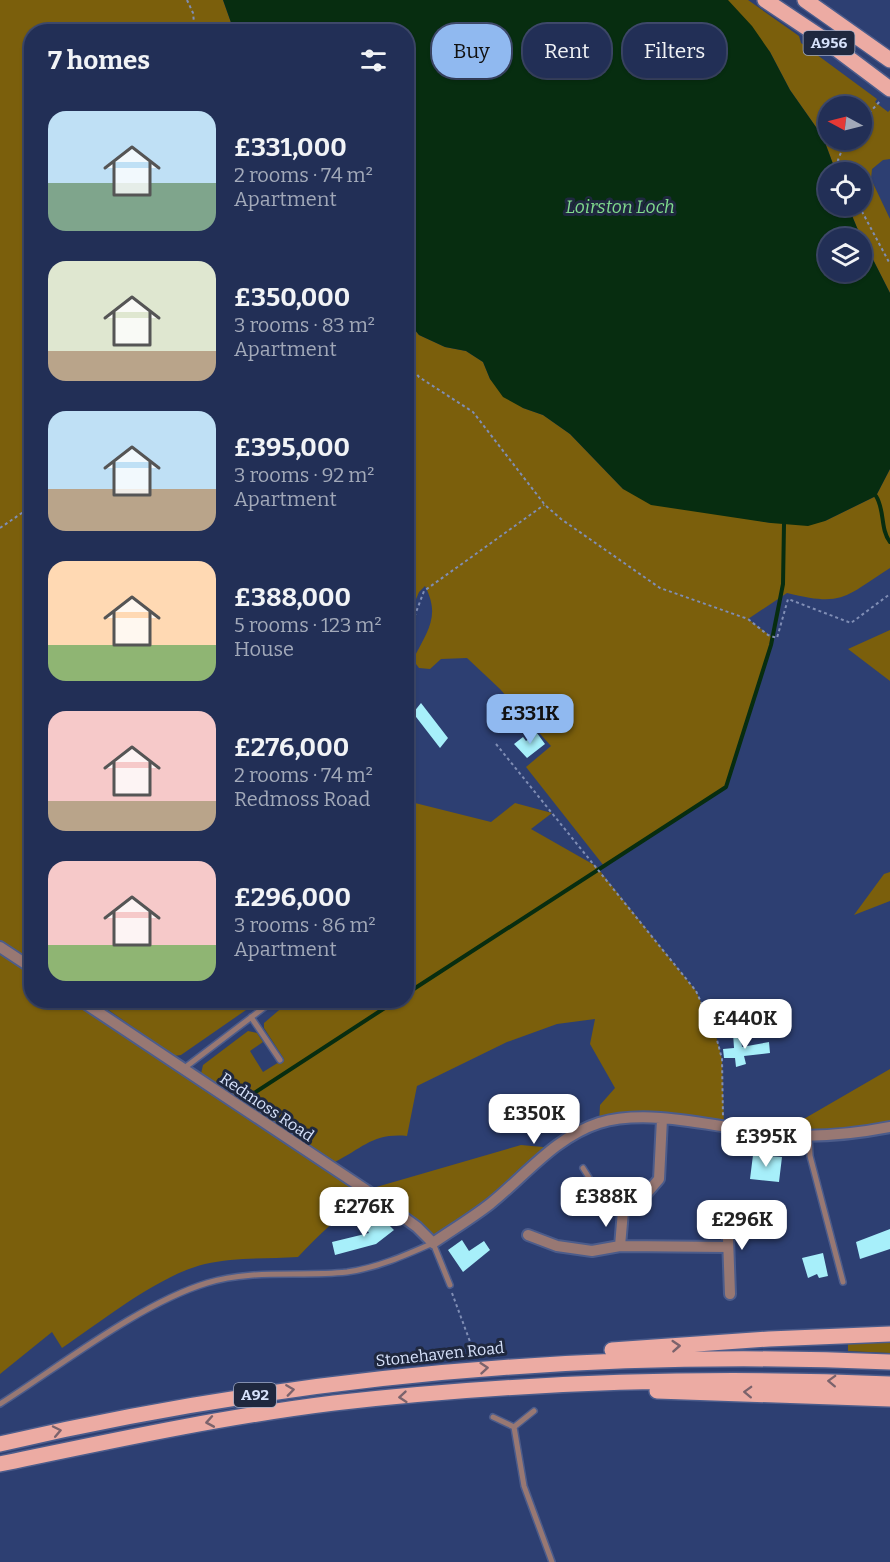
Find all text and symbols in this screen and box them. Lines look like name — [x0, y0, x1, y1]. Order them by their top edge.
chip: Buy — [432, 24, 511, 78]
chip: Rent — [523, 24, 611, 78]
chip: Filters — [623, 24, 726, 78]
road number: A956 — [804, 31, 854, 55]
icon: filters — [357, 44, 390, 77]
text: 7 homes — [48, 45, 150, 76]
north arrow — [818, 96, 872, 150]
map controls — [818, 96, 872, 282]
text: £331,000 — [234, 132, 347, 163]
icon: home — [96, 135, 168, 207]
button: locate — [818, 162, 872, 216]
text: 2 rooms · 74 m² — [234, 163, 373, 187]
text: Apartment — [234, 187, 337, 211]
water label: Loirston Loch — [565, 196, 675, 218]
button: layers — [818, 228, 872, 282]
text: £350,000 — [234, 282, 350, 313]
icon: home — [96, 285, 168, 357]
text: 3 rooms · 83 m² — [234, 313, 375, 337]
text: Apartment — [234, 337, 337, 361]
text: £395,000 — [234, 432, 350, 463]
icon: home — [96, 435, 168, 507]
text: 3 rooms · 92 m² — [234, 463, 374, 487]
text: Apartment — [234, 487, 337, 511]
text: £388,000 — [234, 582, 351, 613]
icon: home — [96, 585, 168, 657]
text: 5 rooms · 123 m² — [234, 613, 382, 637]
text: House — [234, 637, 294, 661]
pin: £331K — [488, 694, 572, 745]
text: £331K — [501, 701, 559, 725]
text: £276,000 — [234, 732, 349, 763]
icon: home — [96, 735, 168, 807]
text: 2 rooms · 74 m² — [234, 763, 373, 787]
text: Redmoss Road — [234, 787, 370, 811]
text: £296,000 — [234, 882, 351, 913]
icon: home — [96, 885, 168, 957]
text: 3 rooms · 86 m² — [234, 913, 376, 937]
text: Apartment — [234, 937, 337, 961]
pin: £440K — [703, 999, 787, 1050]
text: £440K — [713, 1006, 777, 1030]
street label: Redmoss Road — [216, 1069, 318, 1146]
pin: £350K — [492, 1094, 576, 1145]
text: £350K — [503, 1101, 565, 1125]
pin: £395K — [724, 1117, 808, 1168]
text: £395K — [735, 1124, 797, 1148]
pin: £388K — [564, 1177, 648, 1228]
text: £388K — [575, 1184, 637, 1208]
pin: £276K — [322, 1187, 406, 1238]
text: £276K — [334, 1194, 394, 1218]
pin: £296K — [700, 1200, 784, 1251]
text: £296K — [711, 1207, 773, 1231]
street label: Stonehaven Road — [375, 1338, 506, 1370]
one-way arrow — [672, 1340, 681, 1353]
one-way arrow — [480, 1362, 489, 1375]
one-way arrow — [827, 1375, 836, 1388]
road number: A92 — [234, 1383, 276, 1407]
one-way arrow — [286, 1384, 295, 1396]
one-way arrow — [743, 1386, 752, 1399]
one-way arrow — [399, 1390, 408, 1403]
one-way arrow — [205, 1415, 215, 1428]
one-way arrow — [52, 1425, 62, 1438]

